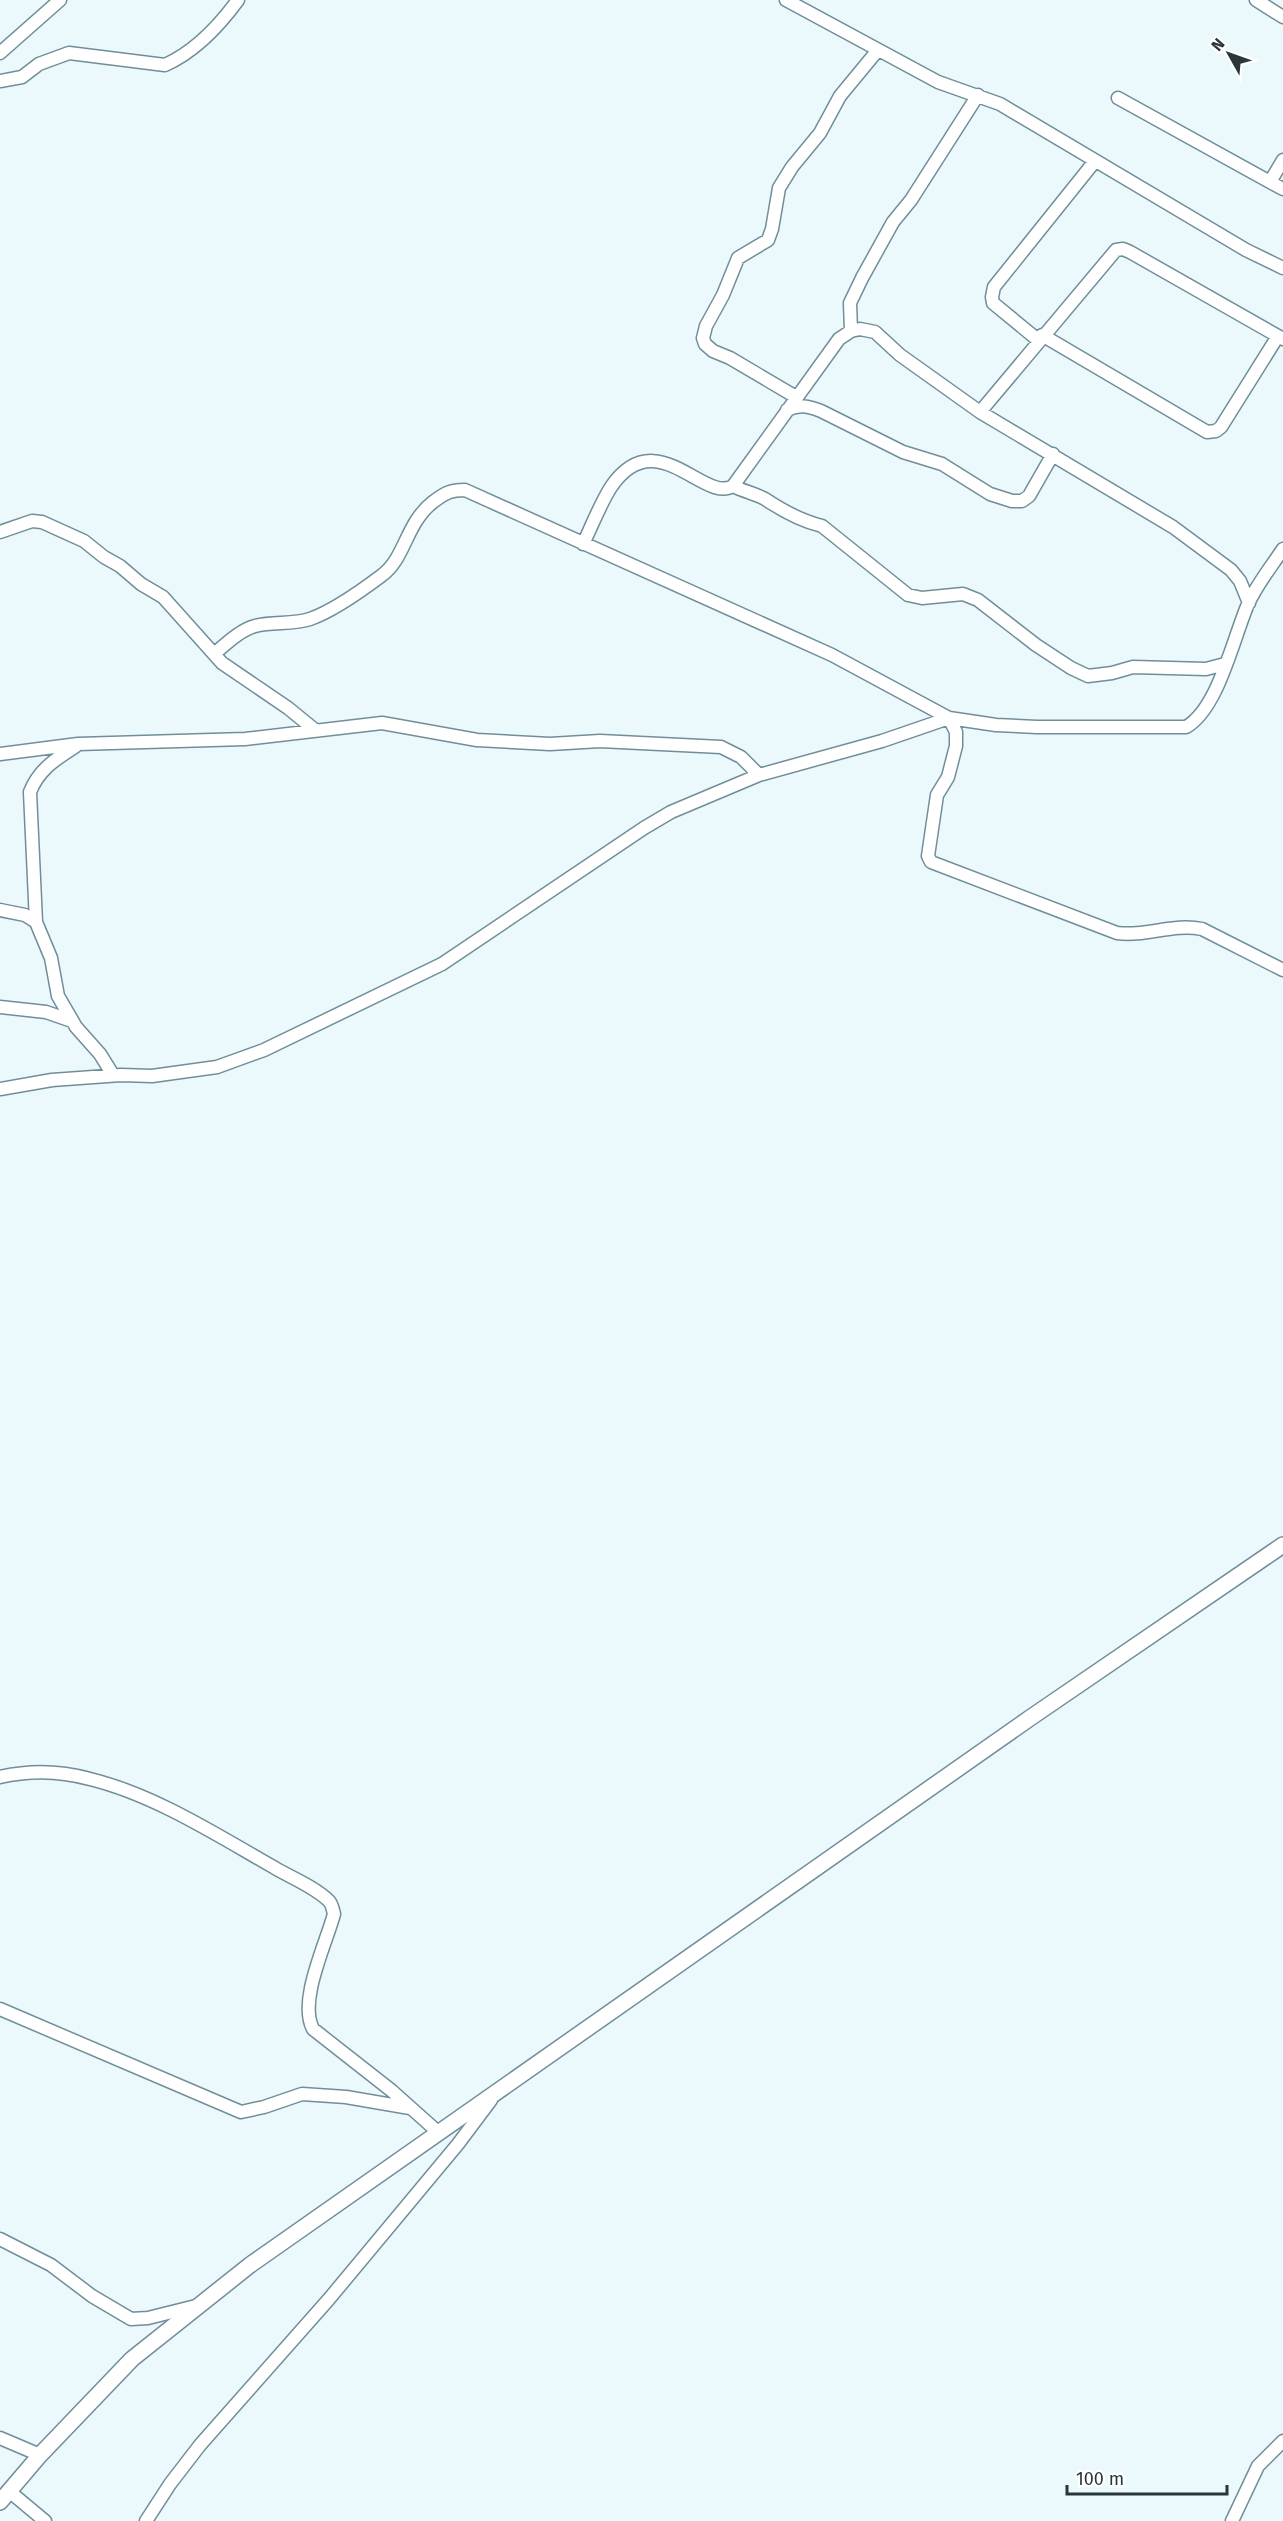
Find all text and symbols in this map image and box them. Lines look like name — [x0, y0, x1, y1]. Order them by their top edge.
north arrow — [1199, 24, 1259, 84]
text: N — [1207, 35, 1229, 55]
scale bar — [1067, 2458, 1228, 2496]
text: 100 m — [1076, 2468, 1124, 2490]

